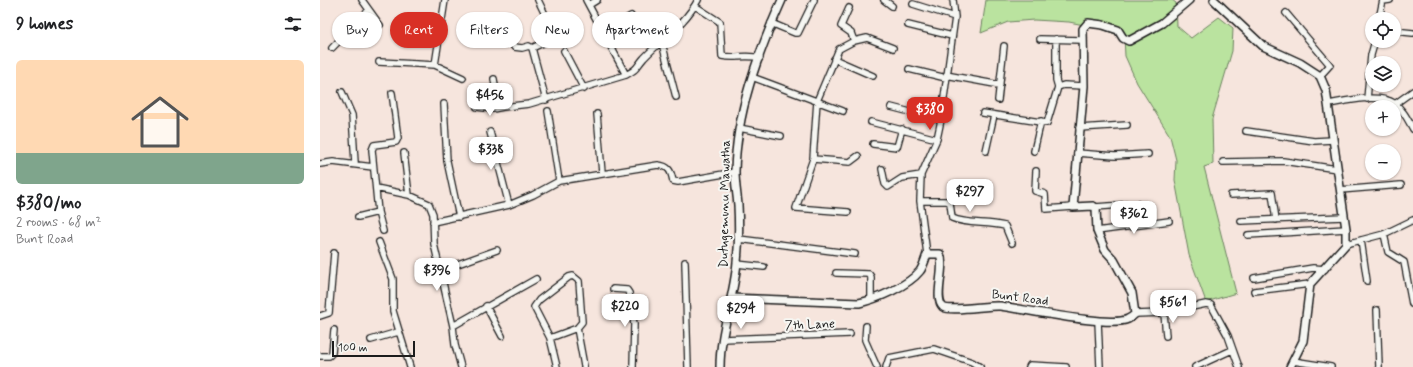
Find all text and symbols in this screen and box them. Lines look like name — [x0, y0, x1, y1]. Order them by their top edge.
chip: Buy — [332, 12, 382, 48]
chip: Rent — [390, 12, 448, 48]
chip: Filters — [456, 12, 523, 48]
chip: New — [531, 12, 584, 48]
chip: Apartment — [592, 12, 683, 48]
map controls — [1365, 12, 1401, 180]
button: locate — [1365, 12, 1401, 48]
text: 9 homes — [16, 13, 73, 35]
icon: filters — [282, 13, 304, 35]
button: layers — [1365, 56, 1401, 92]
pin: $456 — [466, 83, 514, 117]
icon: home — [124, 86, 196, 158]
text: $456 — [476, 87, 504, 104]
pin: $380 — [906, 97, 954, 131]
button: + — [1365, 100, 1401, 136]
text: $380 — [916, 101, 944, 118]
pin: $338 — [467, 137, 515, 171]
street label: Dutugemunu Mawatha — [715, 140, 735, 268]
text: $338 — [478, 141, 504, 158]
button: − — [1365, 144, 1401, 180]
pin: $297 — [946, 179, 994, 213]
text: $297 — [955, 183, 985, 200]
text: $380/mo — [16, 192, 81, 214]
pin: $362 — [1110, 201, 1158, 235]
text: $362 — [1120, 205, 1148, 222]
text: 2 rooms · 68 m² — [16, 214, 101, 231]
text: Bunt Road — [16, 231, 73, 248]
pin: $396 — [413, 258, 461, 292]
text: $396 — [423, 262, 451, 279]
street label: Bunt Road — [991, 286, 1049, 310]
pin: $561 — [1149, 290, 1197, 324]
pin: $220 — [601, 294, 649, 328]
text: $561 — [1159, 294, 1187, 311]
pin: $294 — [717, 296, 765, 330]
text: $220 — [611, 298, 639, 315]
text: $294 — [726, 300, 756, 317]
street label: 7th Lane — [785, 316, 836, 334]
scale bar — [332, 339, 415, 358]
text: 100 m — [338, 341, 368, 355]

